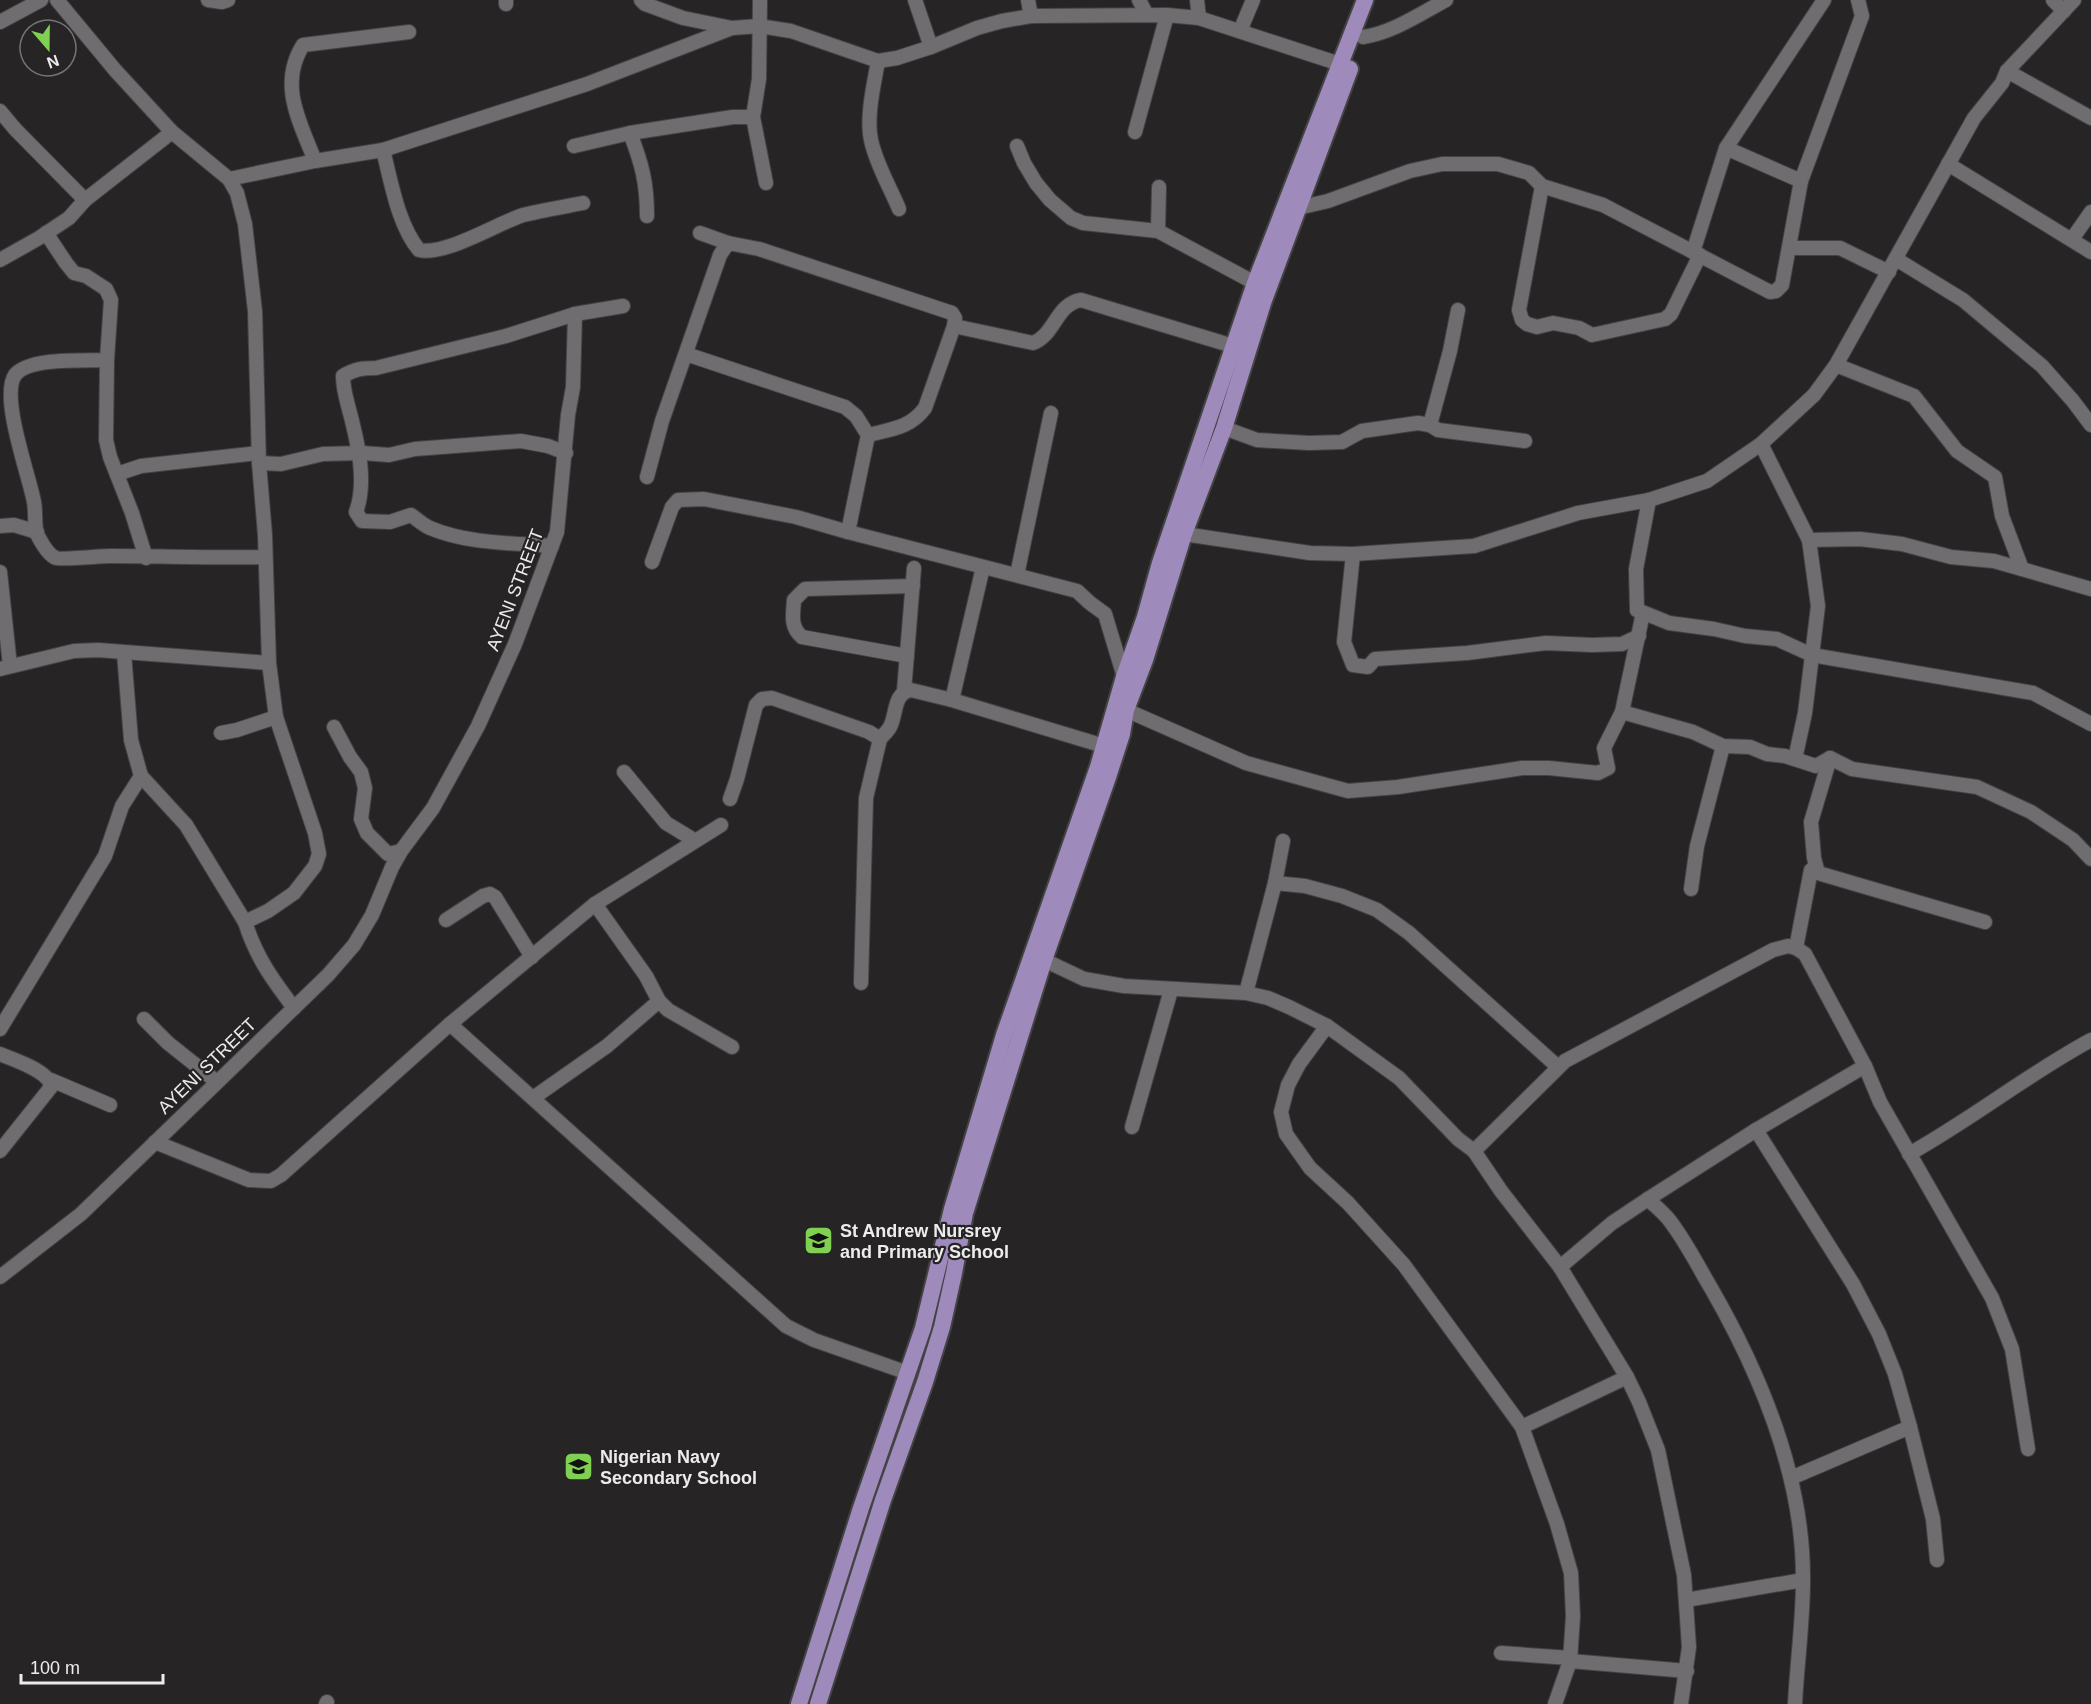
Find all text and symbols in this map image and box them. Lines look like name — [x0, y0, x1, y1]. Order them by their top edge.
north arrow — [18, 18, 78, 78]
text: N — [45, 52, 61, 72]
street label: AYENI STREET — [483, 526, 547, 654]
street label: AYENI STREET — [154, 1014, 260, 1118]
place label: St Andrew Nursrey and Primary School — [840, 1221, 1009, 1262]
school or university icon: St Andrew Nursrey and Primary School — [803, 1225, 835, 1257]
place label: Nigerian Navy Secondary School — [600, 1447, 757, 1488]
school or university icon: Nigerian Navy Secondary School — [563, 1451, 595, 1483]
scale bar — [21, 1647, 164, 1685]
text: 100 m — [30, 1658, 80, 1678]

